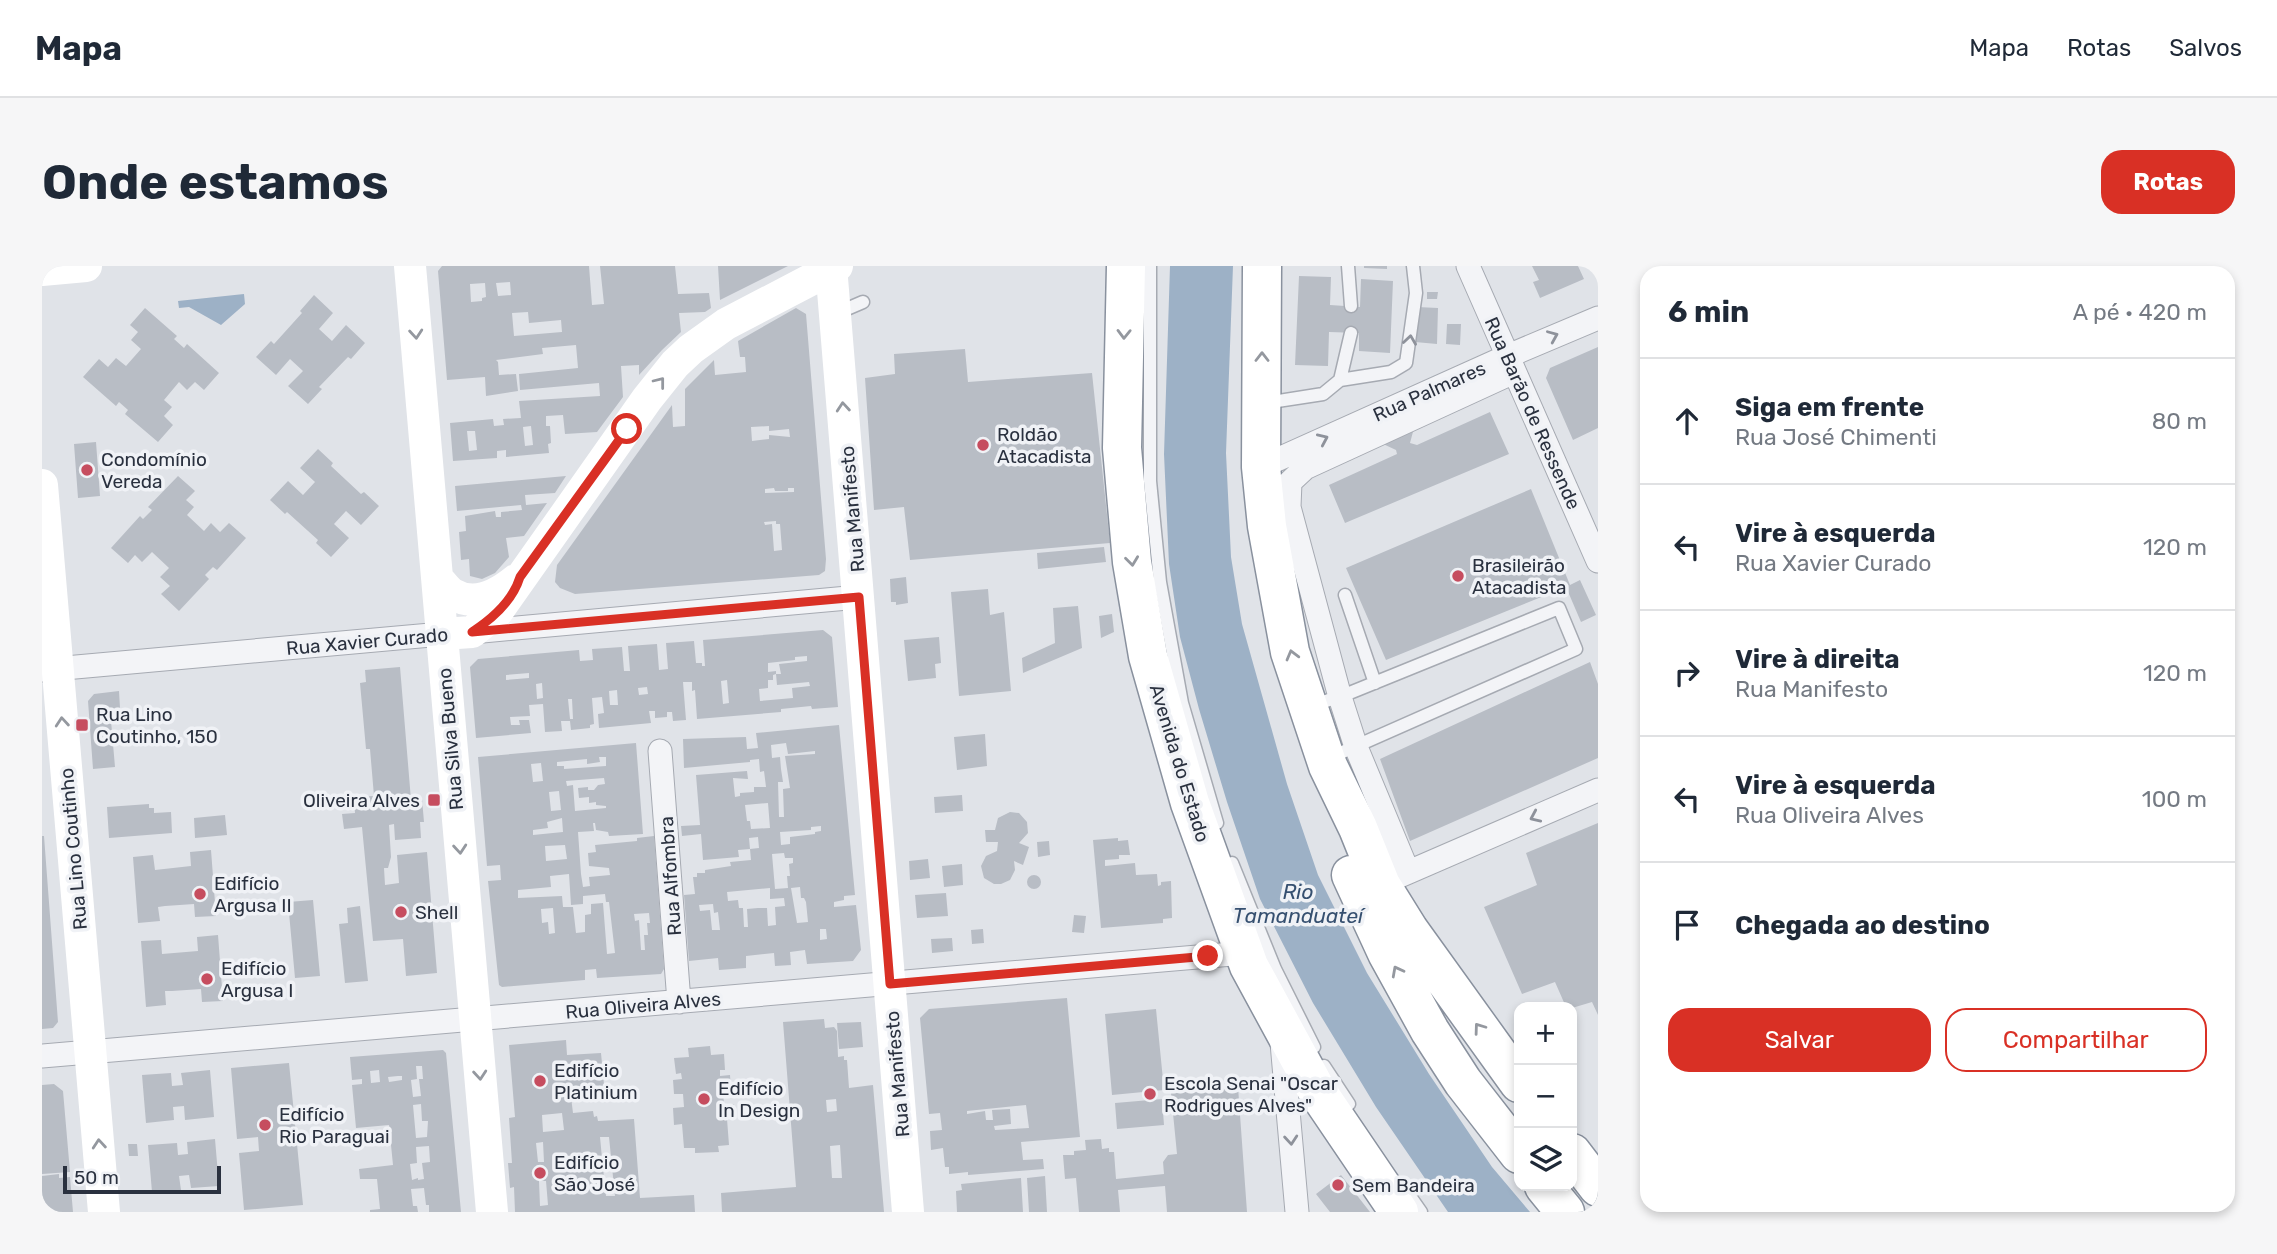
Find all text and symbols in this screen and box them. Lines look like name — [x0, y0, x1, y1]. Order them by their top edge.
text: Mapa — [35, 29, 122, 68]
text: Mapa — [1969, 34, 2029, 62]
text: Rotas — [2067, 34, 2131, 62]
text: Salvos — [2169, 34, 2242, 62]
button: Rotas — [2101, 150, 2235, 214]
text: Onde estamos — [42, 153, 389, 211]
text: 6 min — [1668, 294, 1749, 330]
text: A pé · 420 m — [2073, 298, 2207, 326]
street label: Rua Barão de Ressende — [1480, 313, 1585, 513]
one-way arrow — [408, 329, 423, 340]
one-way arrow — [1116, 329, 1132, 340]
one-way arrow — [1546, 331, 1558, 345]
one-way arrow — [1402, 334, 1417, 346]
one-way arrow — [1254, 351, 1270, 362]
street label: Rua Palmares — [1369, 356, 1489, 427]
one-way arrow — [652, 378, 665, 390]
text: Siga em frente — [1735, 392, 1924, 423]
one-way arrow — [836, 401, 851, 412]
icon: ahead — [1668, 402, 1706, 440]
text: 80 m — [2152, 407, 2207, 435]
route start — [611, 413, 642, 444]
place label: Roldão Atacadista — [997, 423, 1092, 468]
text: Rua José Chimenti — [1735, 423, 1937, 451]
one-way arrow — [1316, 433, 1328, 447]
marker: Roldão Atacadista — [975, 437, 991, 453]
street label: Rua Manifesto — [836, 445, 869, 573]
place label: Condomínio Vereda — [101, 448, 207, 493]
marker: Condomínio Vereda — [79, 462, 95, 478]
text: Vire à esquerda — [1735, 518, 1936, 549]
icon: left — [1668, 528, 1706, 566]
text: 120 m — [2143, 533, 2207, 561]
text: Rua Xavier Curado — [1735, 549, 1932, 577]
place label: Brasileirão Atacadista — [1472, 554, 1567, 599]
one-way arrow — [1124, 555, 1139, 567]
marker: Brasileirão Atacadista — [1450, 568, 1466, 584]
street label: Rua Xavier Curado — [285, 623, 449, 660]
text: Vire à direita — [1735, 644, 1900, 675]
one-way arrow — [1285, 649, 1300, 661]
icon: right — [1668, 654, 1706, 692]
text: 120 m — [2143, 659, 2207, 687]
street label: Rua Silva Bueno — [433, 667, 468, 811]
text: Rua Manifesto — [1735, 675, 1888, 703]
street label: Avenida do Estado — [1145, 682, 1214, 845]
place label: Rua Lino Coutinho, 150 — [96, 703, 218, 748]
one-way arrow — [55, 716, 70, 727]
marker: Rua Lino Coutinho, 150 — [74, 717, 90, 733]
street label: Rua Lino Coutinho — [55, 767, 92, 931]
text: Vire à esquerda — [1735, 770, 1936, 801]
icon: left — [1668, 780, 1706, 818]
text: 100 m — [2142, 785, 2207, 813]
place label: Oliveira Alves — [303, 789, 420, 812]
marker: Oliveira Alves — [426, 792, 442, 808]
text: Rua Oliveira Alves — [1735, 801, 1924, 829]
one-way arrow — [1530, 809, 1542, 823]
street label: Rua Alfombra — [655, 815, 686, 936]
one-way arrow — [452, 843, 467, 854]
place label: Edifício Argusa II — [214, 872, 292, 917]
water label: Rio Tamanduateí — [1233, 879, 1366, 928]
marker: Edifício Argusa II — [192, 886, 208, 902]
place label: Shell — [415, 901, 458, 924]
marker: Shell — [393, 904, 409, 920]
icon: arrive — [1668, 906, 1706, 944]
text: Chegada ao destino — [1735, 910, 1990, 941]
route end — [1192, 940, 1223, 971]
place label: Edifício Argusa I — [221, 957, 294, 1002]
one-way arrow — [1392, 966, 1405, 979]
marker: Edifício Argusa I — [199, 971, 215, 987]
street label: Rua Oliveira Alves — [564, 987, 722, 1024]
map controls — [1514, 1002, 1577, 1191]
button: + — [1514, 1002, 1577, 1065]
button: Salvar — [1668, 1008, 1931, 1072]
button: Compartilhar — [1945, 1008, 2207, 1072]
street label: Rua Manifesto — [881, 1010, 914, 1138]
one-way arrow — [1475, 1023, 1487, 1035]
place label: Edifício Platinium — [554, 1059, 638, 1104]
button: − — [1514, 1065, 1577, 1128]
one-way arrow — [472, 1070, 487, 1081]
place label: Escola Senai "Oscar Rodrigues Alves" — [1164, 1072, 1339, 1117]
marker: Edifício Platinium — [532, 1073, 548, 1089]
place label: Edifício In Design — [718, 1077, 800, 1122]
marker: Escola Senai "Oscar Rodrigues Alves" — [1142, 1086, 1158, 1102]
marker: Edifício In Design — [696, 1091, 712, 1107]
place label: Edifício Rio Paraguai — [279, 1103, 390, 1148]
marker: Edifício Rio Paraguai — [257, 1117, 273, 1133]
button: layers — [1514, 1128, 1577, 1191]
one-way arrow — [1283, 1134, 1298, 1145]
one-way arrow — [91, 1138, 106, 1150]
place label: Edifício São José — [554, 1151, 635, 1196]
scale bar — [63, 1163, 220, 1195]
marker: Edifício São José — [532, 1165, 548, 1181]
text: 50 m — [74, 1166, 119, 1189]
place label: Sem Bandeira — [1352, 1174, 1475, 1197]
marker: Sem Bandeira — [1330, 1177, 1346, 1193]

